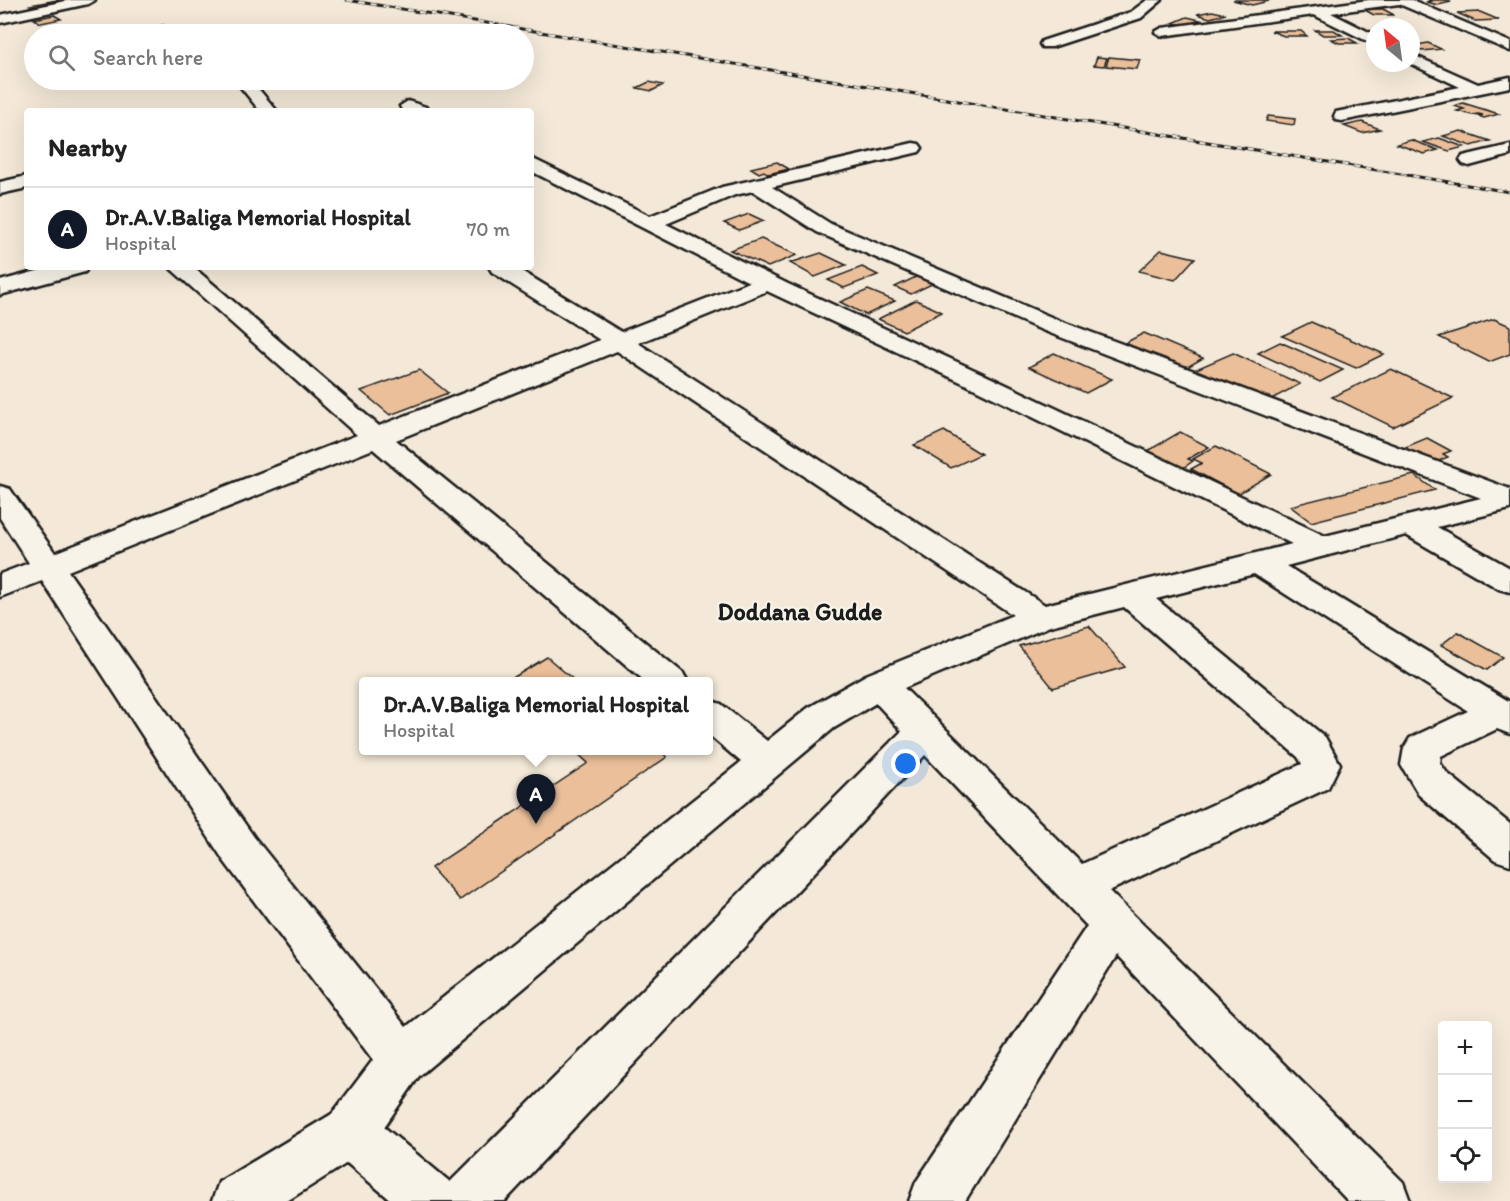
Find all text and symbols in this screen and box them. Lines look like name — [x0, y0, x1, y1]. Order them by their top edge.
north arrow — [1366, 18, 1420, 72]
search box — [24, 24, 534, 90]
icon: search — [45, 41, 78, 74]
text: Search here — [93, 44, 203, 71]
text: Nearby — [48, 131, 127, 163]
text: Dr.A.V.Baliga Memorial Hospital — [105, 204, 411, 231]
text: A — [61, 217, 74, 241]
text: 70 m — [466, 217, 510, 241]
text: Hospital — [105, 231, 177, 255]
district label: Doddana Gudde — [718, 597, 882, 626]
popup — [359, 677, 713, 755]
text: Dr.A.V.Baliga Memorial Hospital — [383, 691, 689, 718]
text: Hospital — [383, 718, 455, 742]
your location — [891, 749, 920, 778]
pin: A — [516, 774, 556, 824]
map controls — [1438, 1021, 1492, 1183]
button: + — [1438, 1021, 1492, 1075]
button: − — [1438, 1075, 1492, 1129]
button: locate — [1438, 1129, 1492, 1183]

